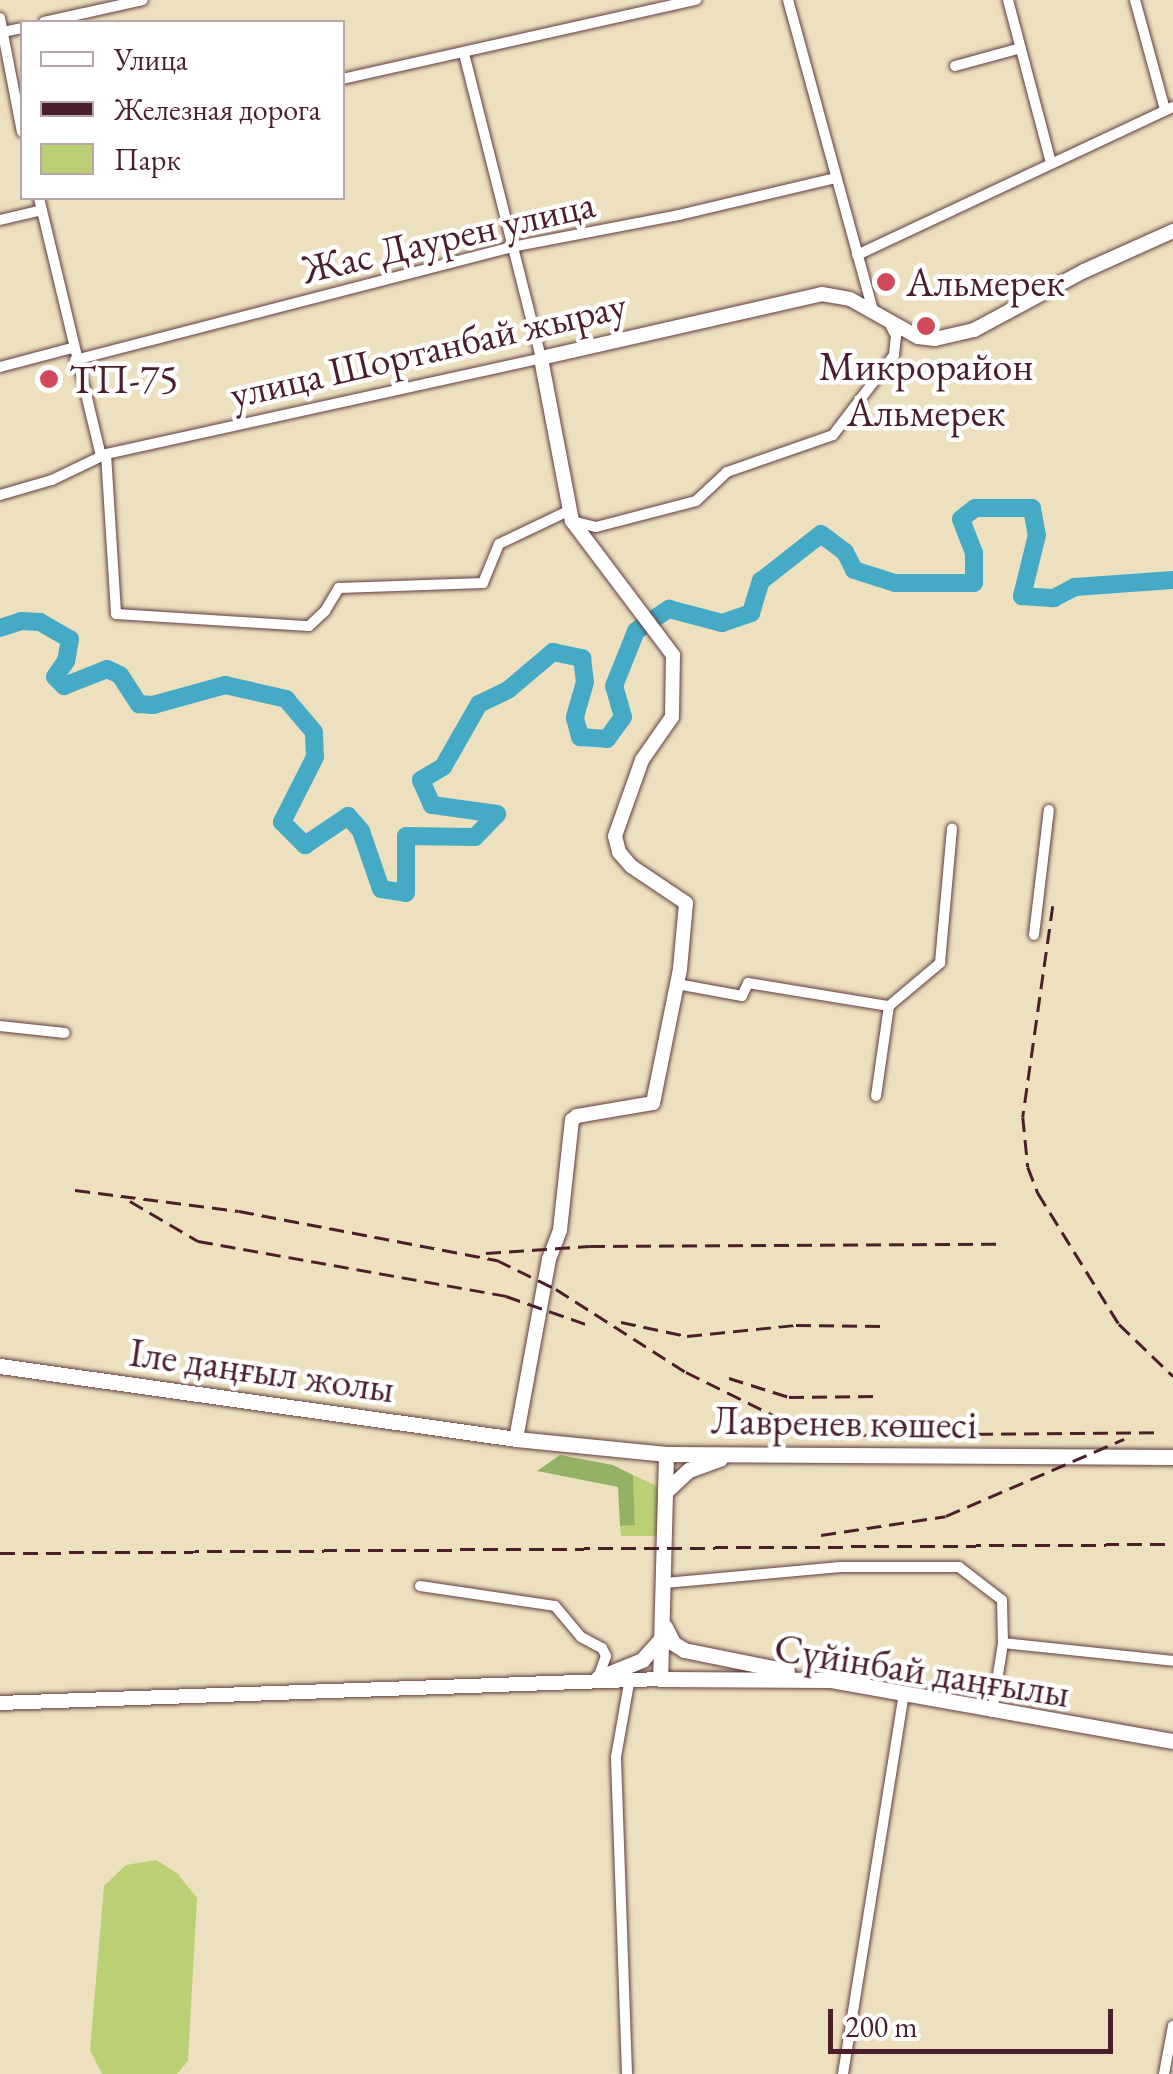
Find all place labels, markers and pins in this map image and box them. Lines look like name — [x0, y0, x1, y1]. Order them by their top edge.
place label: Альмерек — [906, 258, 1065, 306]
marker: Альмерек — [875, 271, 897, 293]
marker: Микрорайон Альмерек — [915, 315, 937, 337]
place label: Микрорайон Альмерек — [819, 342, 1033, 436]
place label: ТП-75 — [69, 355, 178, 403]
marker: ТП-75 — [38, 368, 60, 390]

